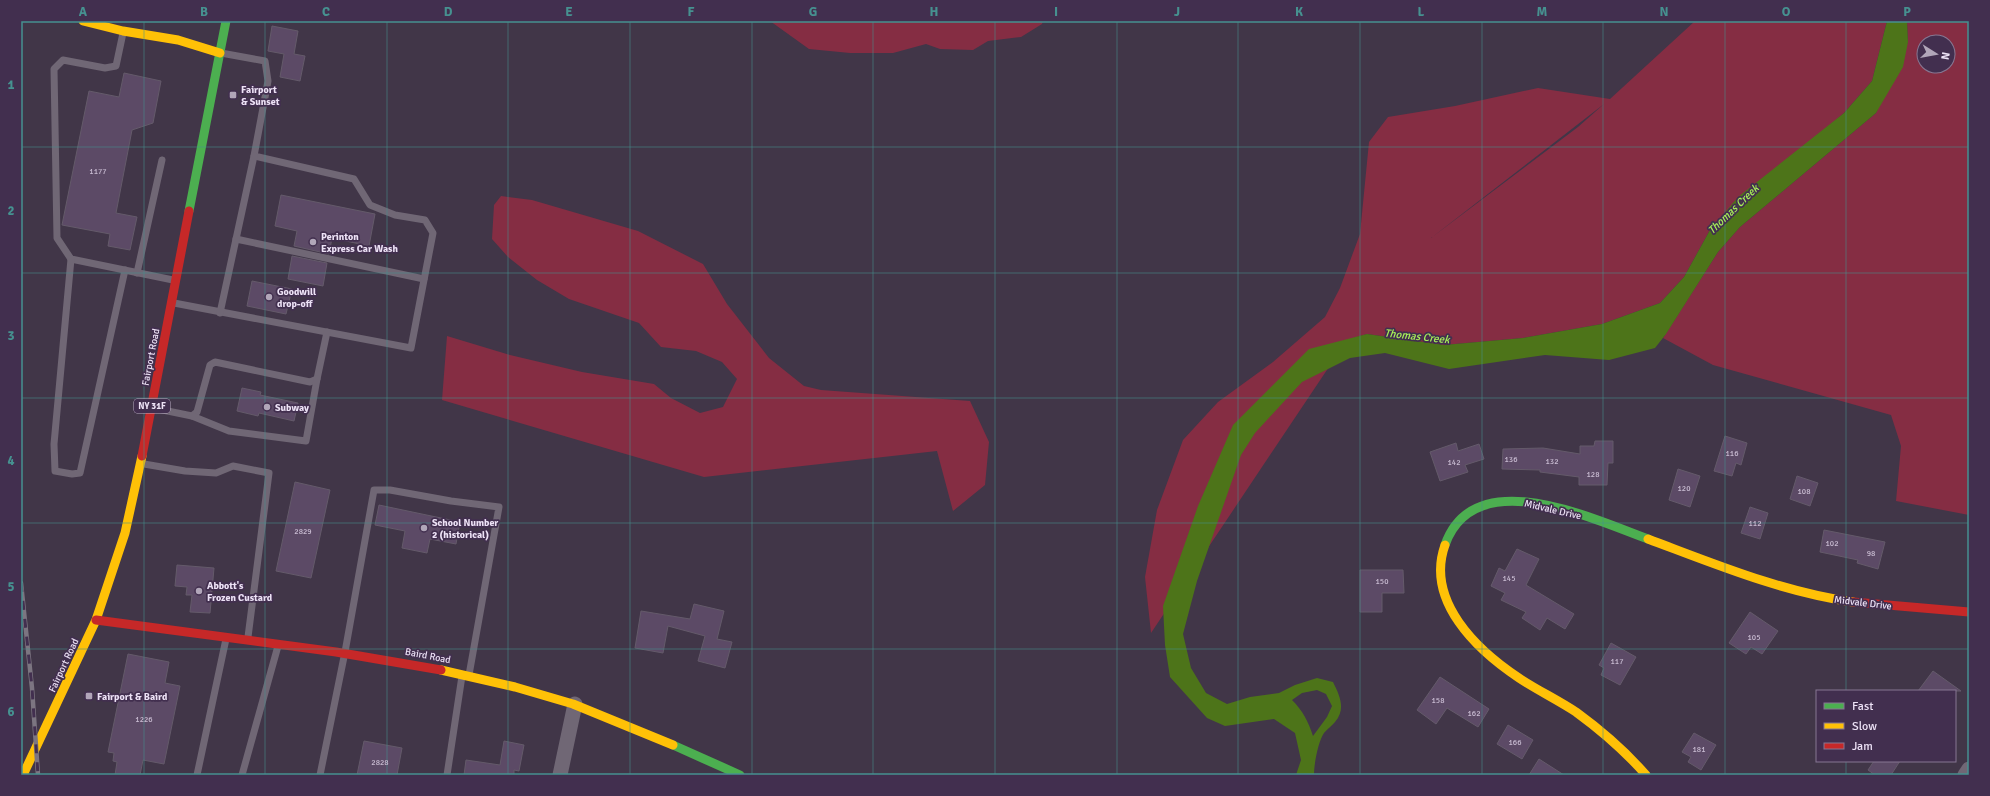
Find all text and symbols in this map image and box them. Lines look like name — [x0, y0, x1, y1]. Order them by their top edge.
text: A — [79, 4, 88, 20]
text: B — [200, 4, 208, 20]
text: C — [322, 4, 330, 20]
text: D — [444, 4, 453, 20]
text: E — [565, 4, 573, 20]
text: F — [688, 4, 695, 20]
text: G — [809, 4, 817, 20]
text: H — [930, 4, 938, 20]
text: I — [1054, 4, 1058, 20]
text: J — [1174, 4, 1180, 20]
text: K — [1295, 4, 1303, 20]
text: L — [1418, 4, 1425, 20]
text: M — [1537, 4, 1548, 20]
text: N — [1659, 4, 1669, 20]
text: O — [1782, 4, 1791, 20]
text: P — [1903, 4, 1911, 20]
north arrow — [1916, 34, 1956, 74]
text: N — [1938, 51, 1952, 61]
text: 1 — [7, 77, 15, 93]
place label: Fairport & Sunset — [241, 84, 280, 108]
marker: Fairport & Sunset — [228, 90, 238, 100]
house number: 1177 — [89, 166, 107, 176]
water label: Thomas Creek — [1705, 181, 1763, 237]
text: 2 — [7, 203, 15, 219]
place label: Perinton Express Car Wash — [321, 231, 398, 255]
marker: Perinton Express Car Wash — [308, 237, 318, 247]
place label: Goodwill drop-off — [277, 286, 316, 310]
marker: Goodwill drop-off — [264, 292, 274, 302]
water label: Thomas Creek — [1384, 327, 1452, 347]
text: 3 — [7, 328, 15, 344]
street label: Fairport Road — [140, 328, 162, 387]
road number: NY 31F — [134, 399, 170, 413]
marker: Subway — [262, 402, 272, 412]
place label: Subway — [275, 402, 309, 414]
house number: 116 — [1726, 448, 1738, 458]
text: 4 — [7, 453, 15, 469]
house number: 136 — [1505, 454, 1517, 464]
house number: 132 — [1546, 456, 1558, 466]
house number: 142 — [1448, 457, 1460, 467]
house number: 128 — [1587, 469, 1599, 479]
house number: 120 — [1678, 483, 1690, 493]
house number: 108 — [1798, 486, 1810, 496]
street label: Midvale Drive — [1523, 498, 1582, 522]
place label: School Number 2 (historical) — [432, 517, 498, 541]
house number: 112 — [1749, 518, 1761, 528]
marker: School Number 2 (historical) — [419, 523, 429, 533]
house number: 2829 — [294, 526, 312, 536]
house number: 102 — [1826, 538, 1838, 548]
house number: 98 — [1867, 548, 1875, 558]
house number: 145 — [1503, 573, 1515, 583]
house number: 150 — [1376, 576, 1388, 586]
text: 5 — [7, 579, 15, 595]
place label: Abbott's Frozen Custard — [207, 580, 273, 604]
marker: Abbott's Frozen Custard — [194, 586, 204, 596]
street label: Midvale Drive — [1833, 593, 1892, 612]
house number: 105 — [1748, 632, 1760, 642]
street label: Fairport Road — [46, 637, 82, 694]
street label: Baird Road — [404, 646, 452, 666]
house number: 117 — [1611, 656, 1623, 666]
legend — [1816, 690, 1956, 762]
marker: Fairport & Baird — [84, 691, 94, 701]
place label: Fairport & Baird — [97, 691, 168, 703]
house number: 158 — [1432, 695, 1444, 705]
text: Fast — [1852, 699, 1873, 714]
text: 6 — [7, 704, 15, 720]
house number: 162 — [1468, 708, 1480, 718]
house number: 1226 — [135, 714, 153, 724]
text: Slow — [1852, 719, 1877, 734]
house number: 166 — [1509, 737, 1521, 747]
text: Jam — [1852, 739, 1873, 754]
house number: 181 — [1693, 744, 1705, 754]
house number: 2828 — [371, 757, 389, 767]

